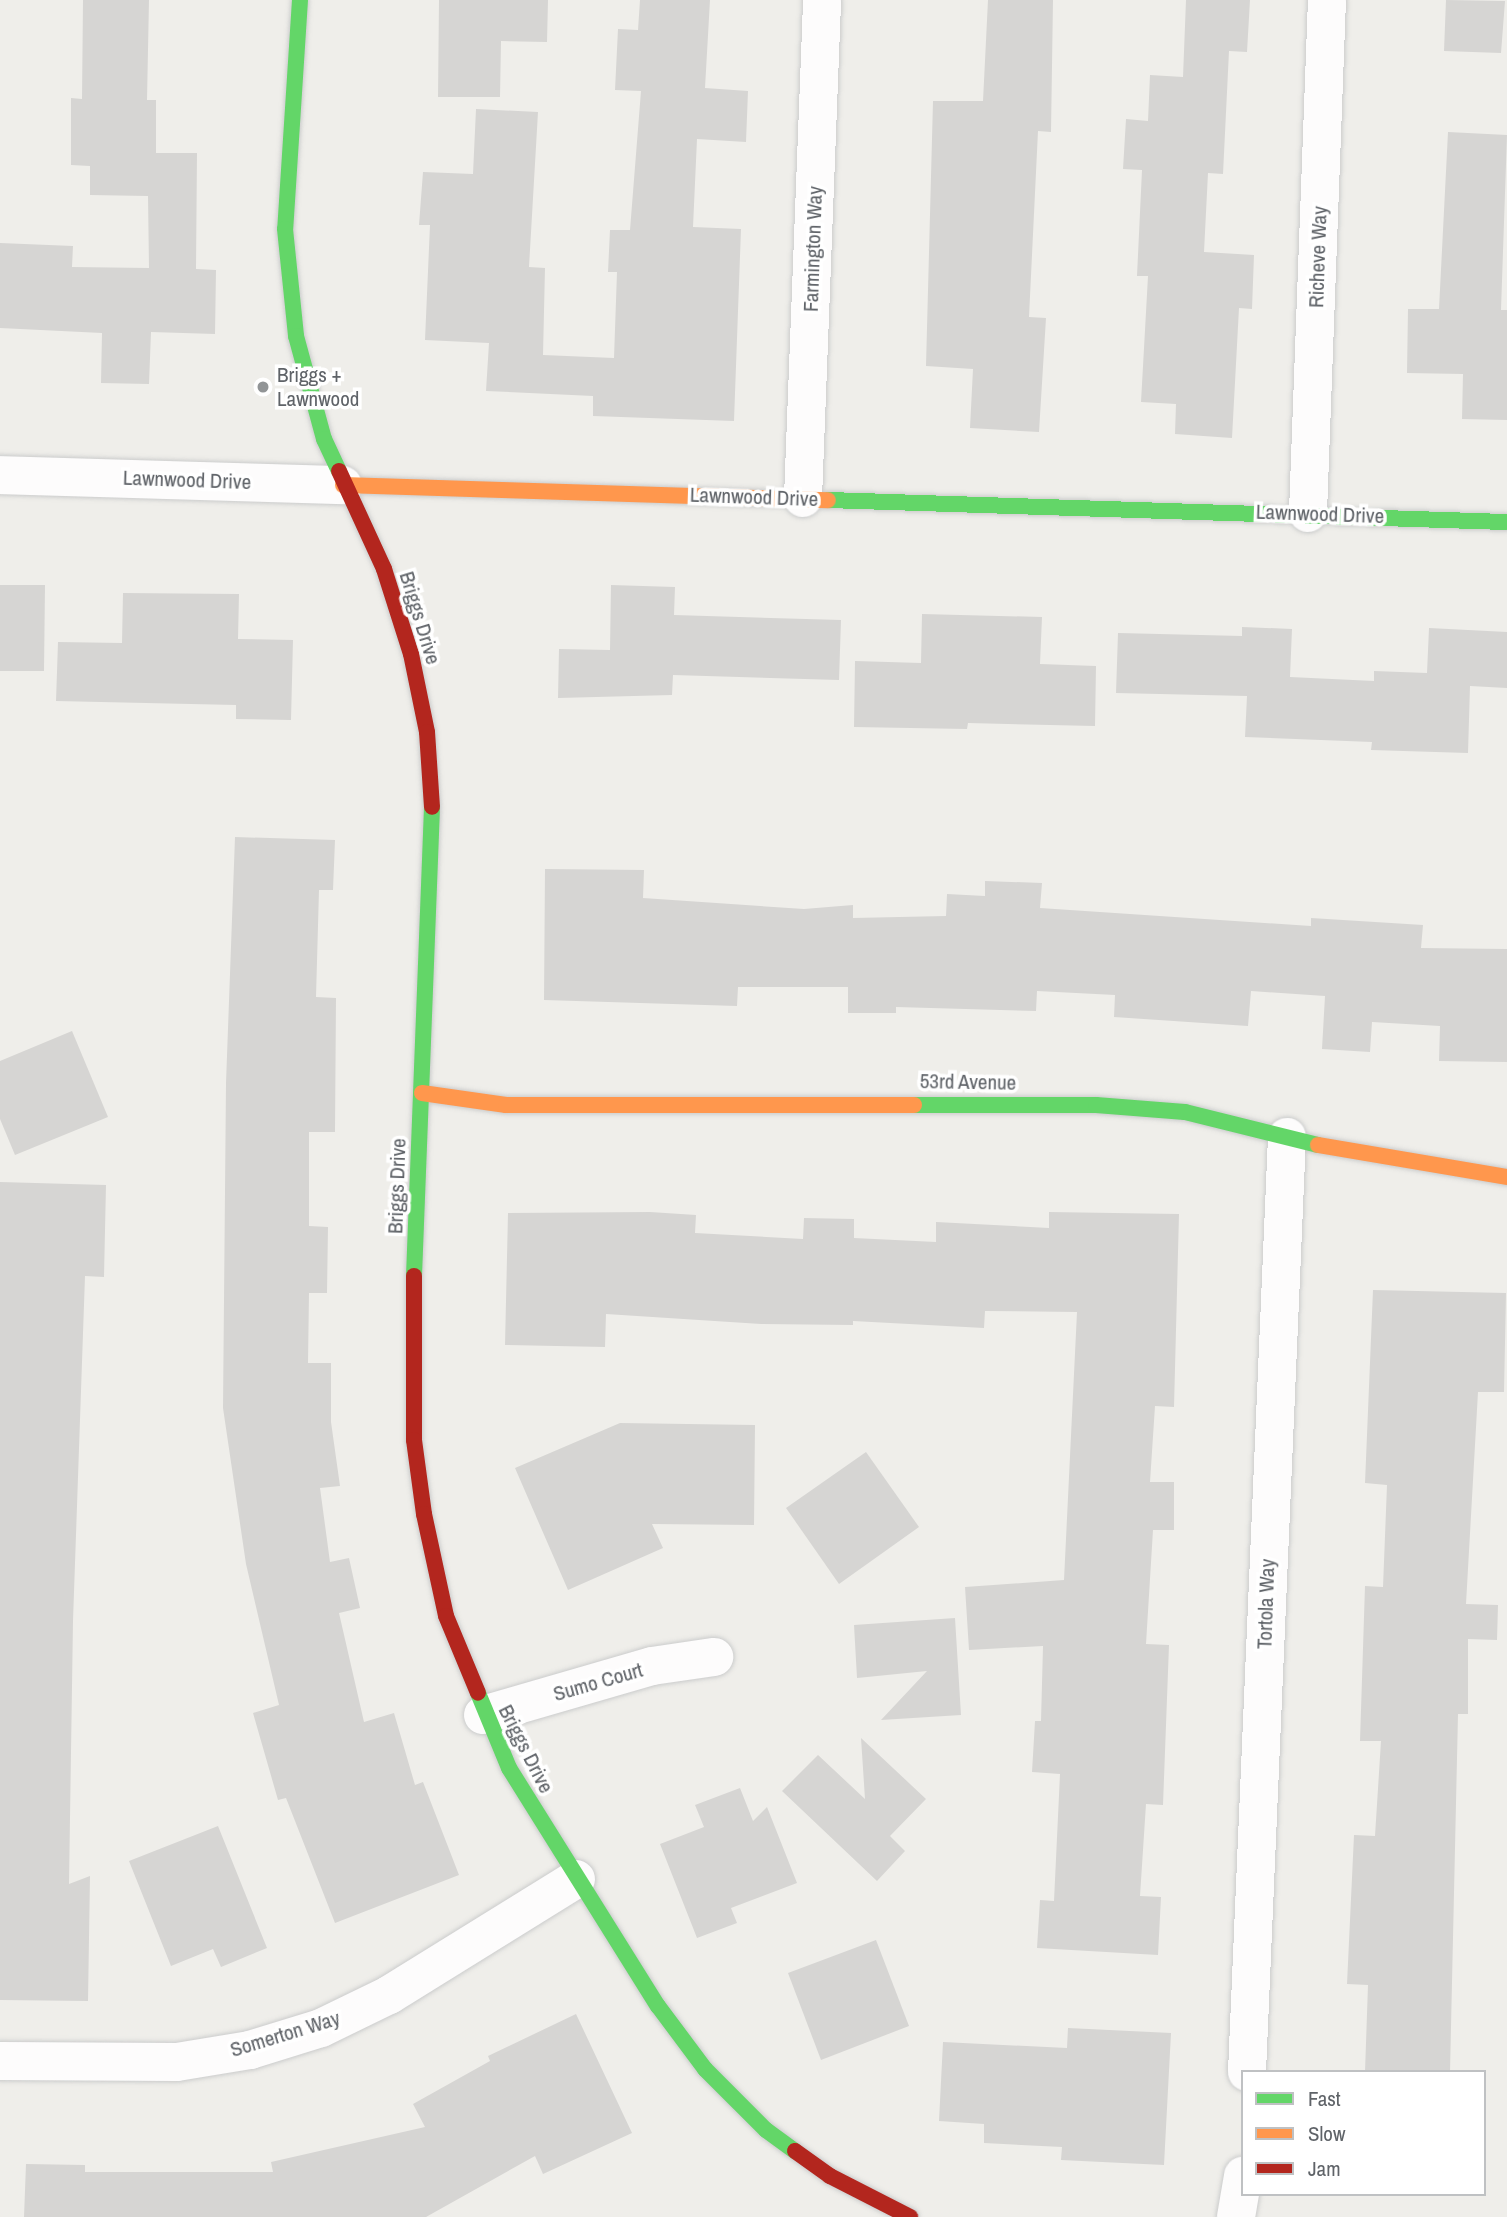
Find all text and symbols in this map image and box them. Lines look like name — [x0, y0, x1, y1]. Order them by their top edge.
street label: Farmington Way — [798, 186, 828, 312]
street label: Richeve Way — [1304, 206, 1332, 308]
place label: Briggs + Lawnwood — [277, 362, 359, 412]
marker: Briggs + Lawnwood — [255, 379, 271, 395]
street label: Lawnwood Drive — [122, 465, 252, 495]
street label: Lawnwood Drive — [689, 482, 819, 512]
street label: Lawnwood Drive — [1255, 499, 1385, 529]
street label: Briggs Drive — [394, 569, 446, 667]
street label: 53rd Avenue — [919, 1069, 1017, 1095]
street label: Briggs Drive — [383, 1138, 411, 1234]
street label: Tortola Way — [1252, 1558, 1280, 1650]
street label: Sumo Court — [550, 1657, 646, 1707]
street label: Briggs Drive — [493, 1701, 559, 1797]
street label: Somerton Way — [227, 2005, 343, 2063]
legend — [1241, 2070, 1486, 2196]
text: Fast — [1308, 2084, 1341, 2113]
text: Slow — [1308, 2119, 1345, 2148]
text: Jam — [1308, 2154, 1341, 2183]

